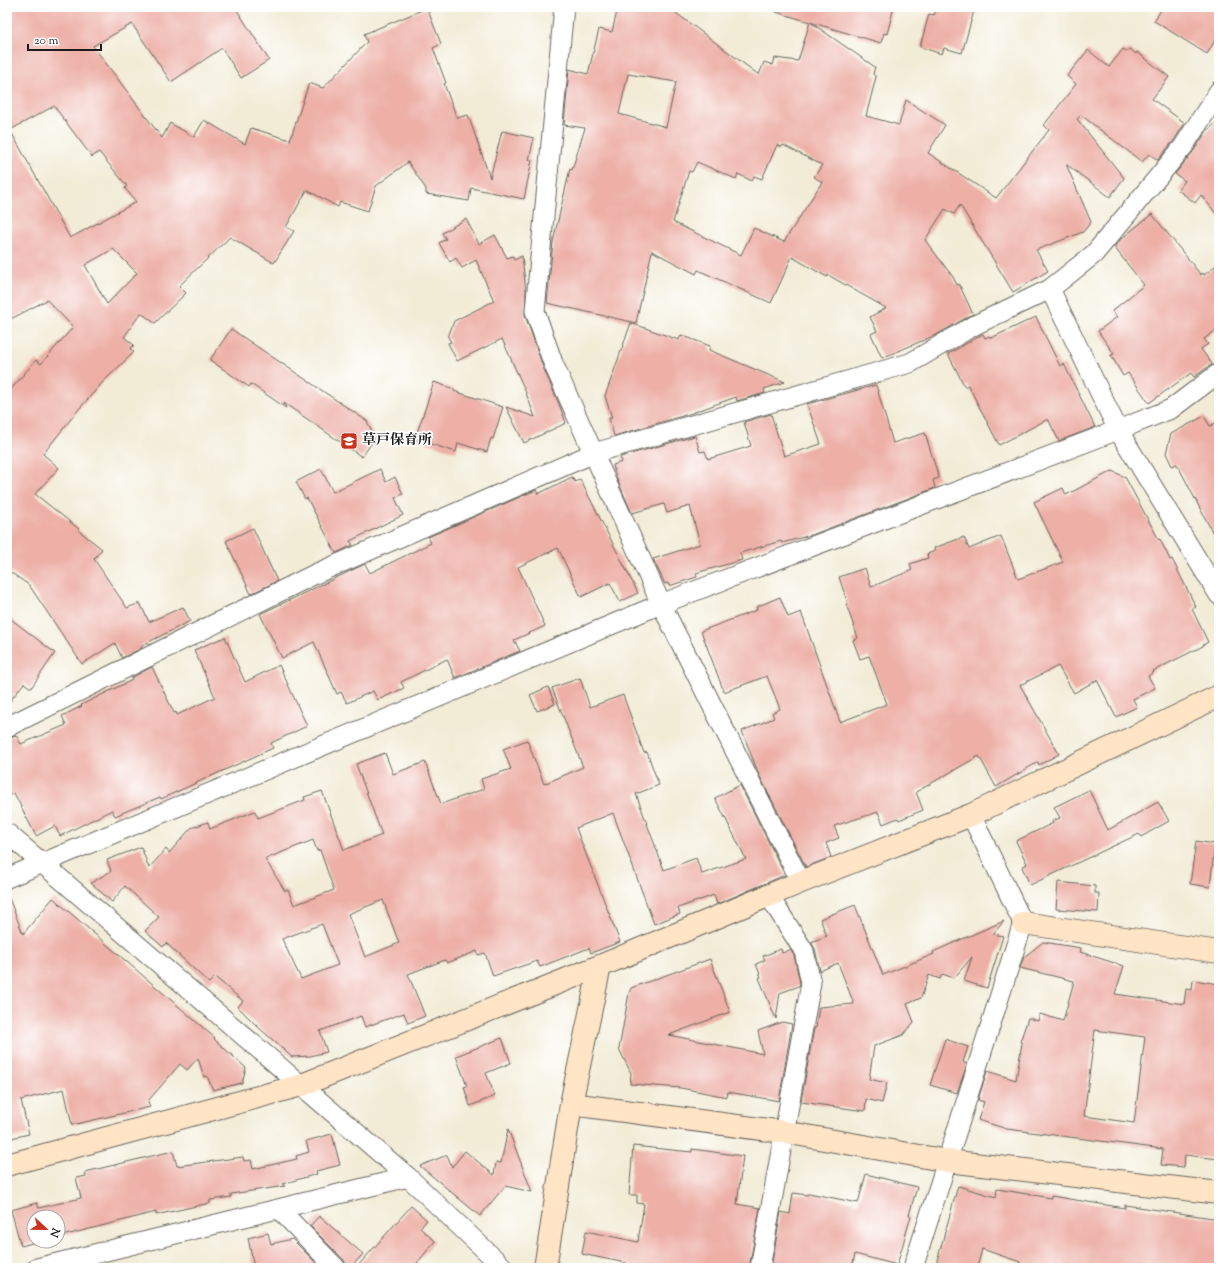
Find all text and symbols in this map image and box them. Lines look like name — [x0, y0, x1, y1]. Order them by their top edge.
scale bar — [28, 26, 101, 52]
text: 20 m — [34, 32, 59, 50]
school or university icon: 草戸保育所 — [339, 431, 359, 451]
place label: 草戸保育所 — [362, 431, 432, 451]
north arrow — [26, 1209, 66, 1249]
text: N — [45, 1224, 64, 1240]

